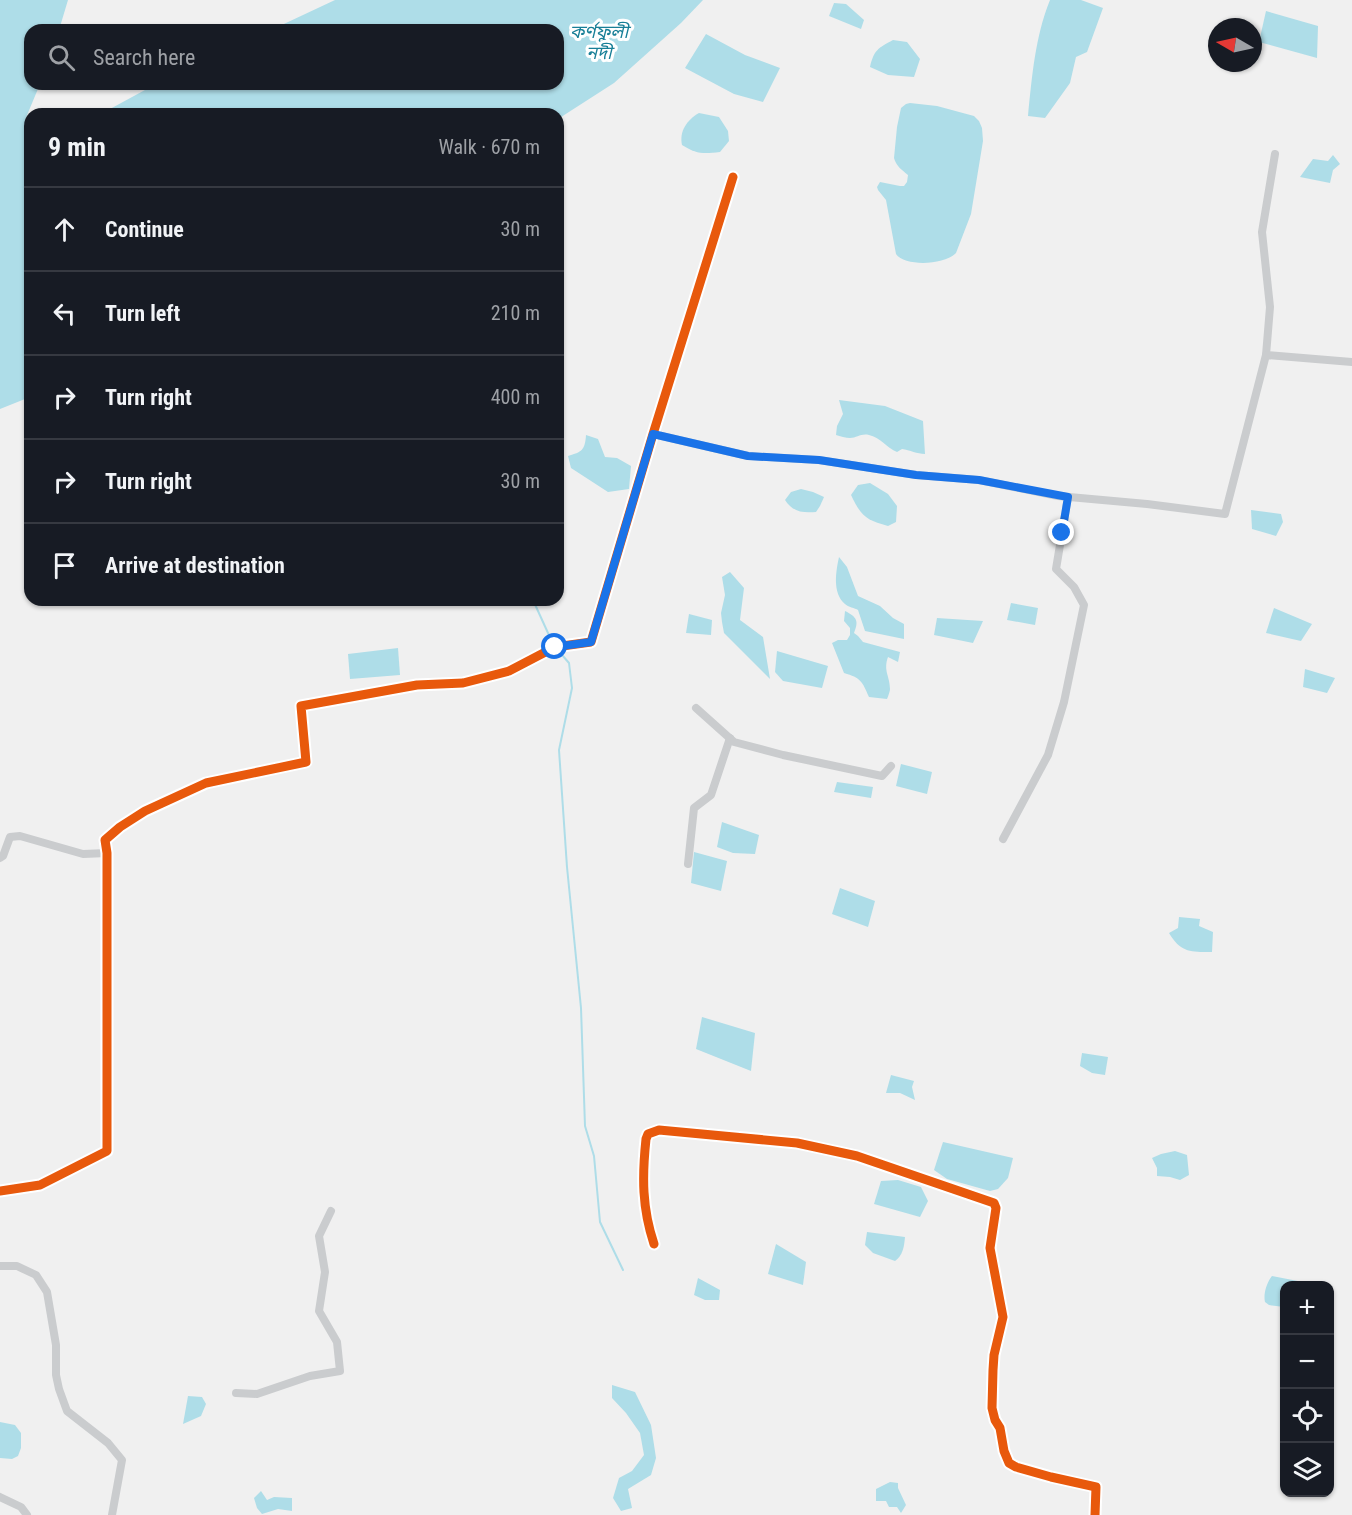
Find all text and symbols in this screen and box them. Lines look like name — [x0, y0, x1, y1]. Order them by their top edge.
north arrow — [1208, 18, 1262, 72]
water label: কর্ণফুলী নদী — [570, 21, 632, 63]
search box — [24, 24, 564, 90]
icon: search — [45, 41, 78, 74]
text: Search here — [93, 45, 195, 70]
text: 9 min — [48, 132, 106, 162]
text: Walk · 670 m — [439, 135, 540, 159]
icon: ahead — [48, 213, 81, 246]
text: Continue — [105, 217, 184, 242]
text: 30 m — [501, 217, 540, 241]
icon: left — [48, 297, 81, 330]
text: Turn left — [105, 301, 180, 326]
text: 210 m — [491, 301, 540, 325]
icon: right — [48, 381, 81, 414]
text: Turn right — [105, 385, 192, 410]
text: 400 m — [491, 385, 540, 409]
icon: right — [48, 465, 81, 498]
text: Turn right — [105, 469, 192, 494]
text: 30 m — [501, 469, 540, 493]
route end — [1048, 519, 1074, 545]
icon: arrive — [48, 549, 81, 582]
text: Arrive at destination — [105, 553, 285, 578]
route start — [541, 633, 567, 659]
map controls — [1280, 1281, 1334, 1497]
button: + — [1280, 1281, 1334, 1335]
button: − — [1280, 1335, 1334, 1389]
button: locate — [1280, 1389, 1334, 1443]
button: layers — [1280, 1443, 1334, 1497]

